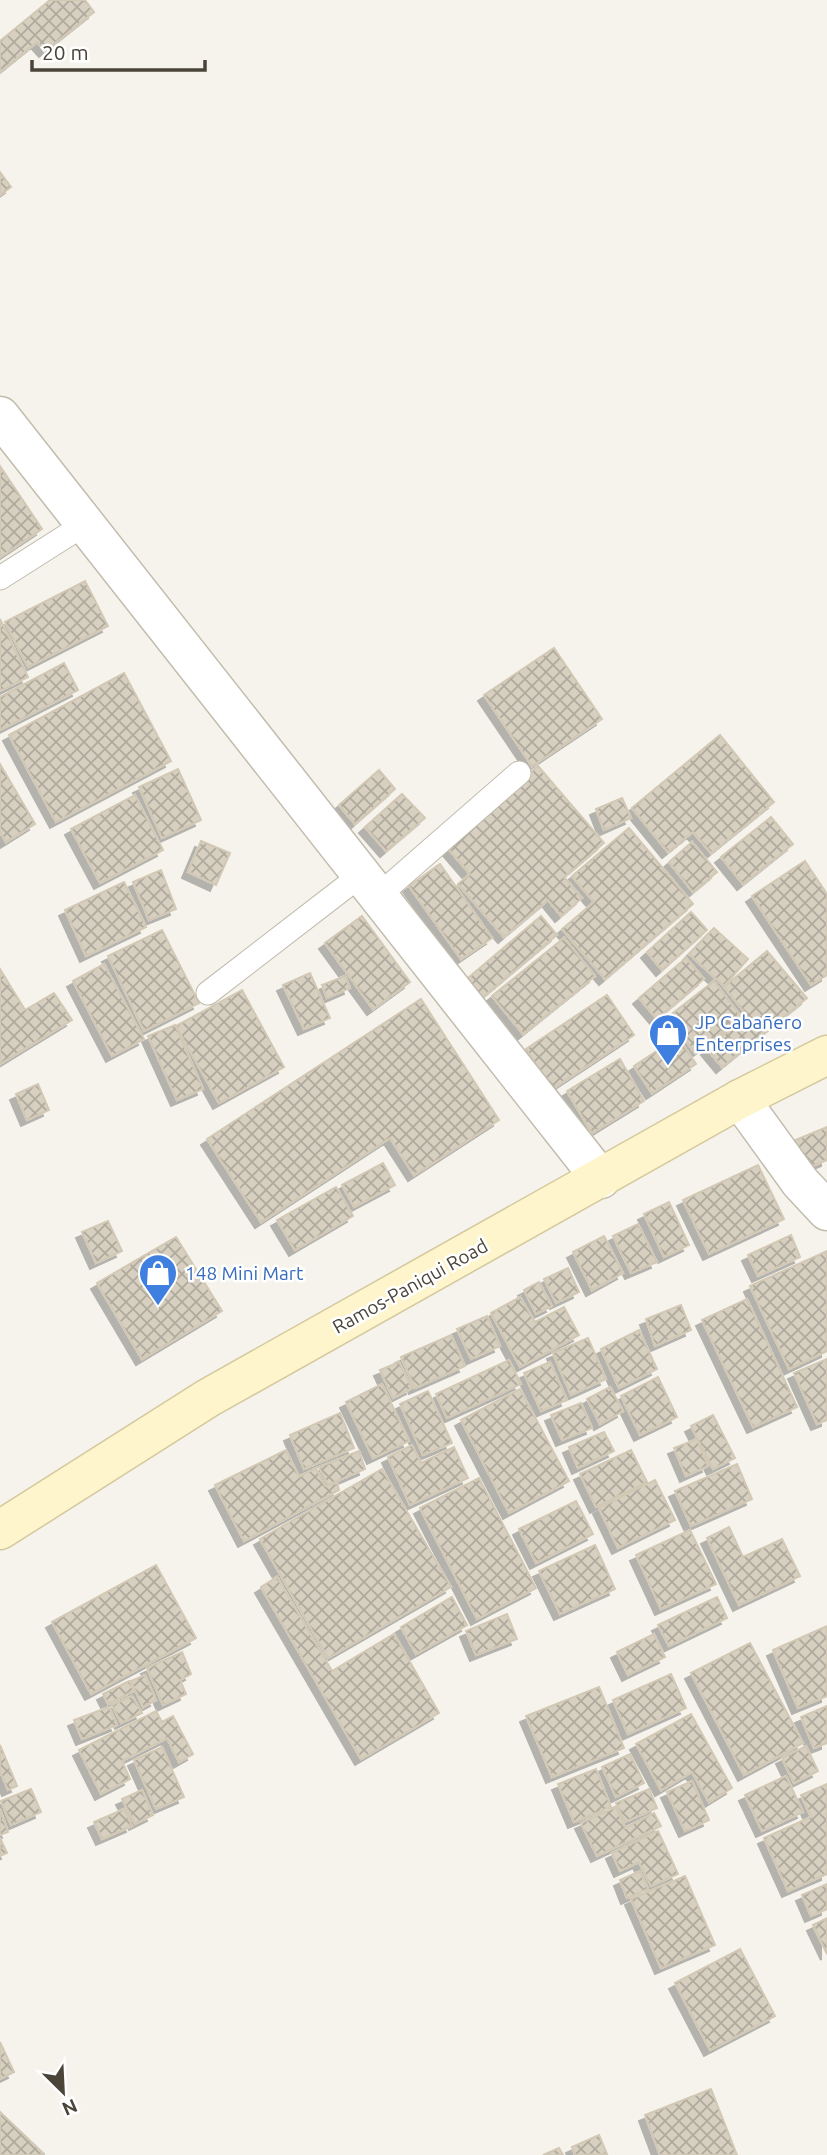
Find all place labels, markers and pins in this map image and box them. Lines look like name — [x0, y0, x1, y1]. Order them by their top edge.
place label: JP Cabañero Enterprises — [695, 1011, 802, 1055]
shop icon: JP Cabañero Enterprises — [647, 1012, 689, 1067]
shop icon: 148 Mini Mart — [137, 1252, 179, 1307]
place label: 148 Mini Mart — [185, 1262, 304, 1284]

